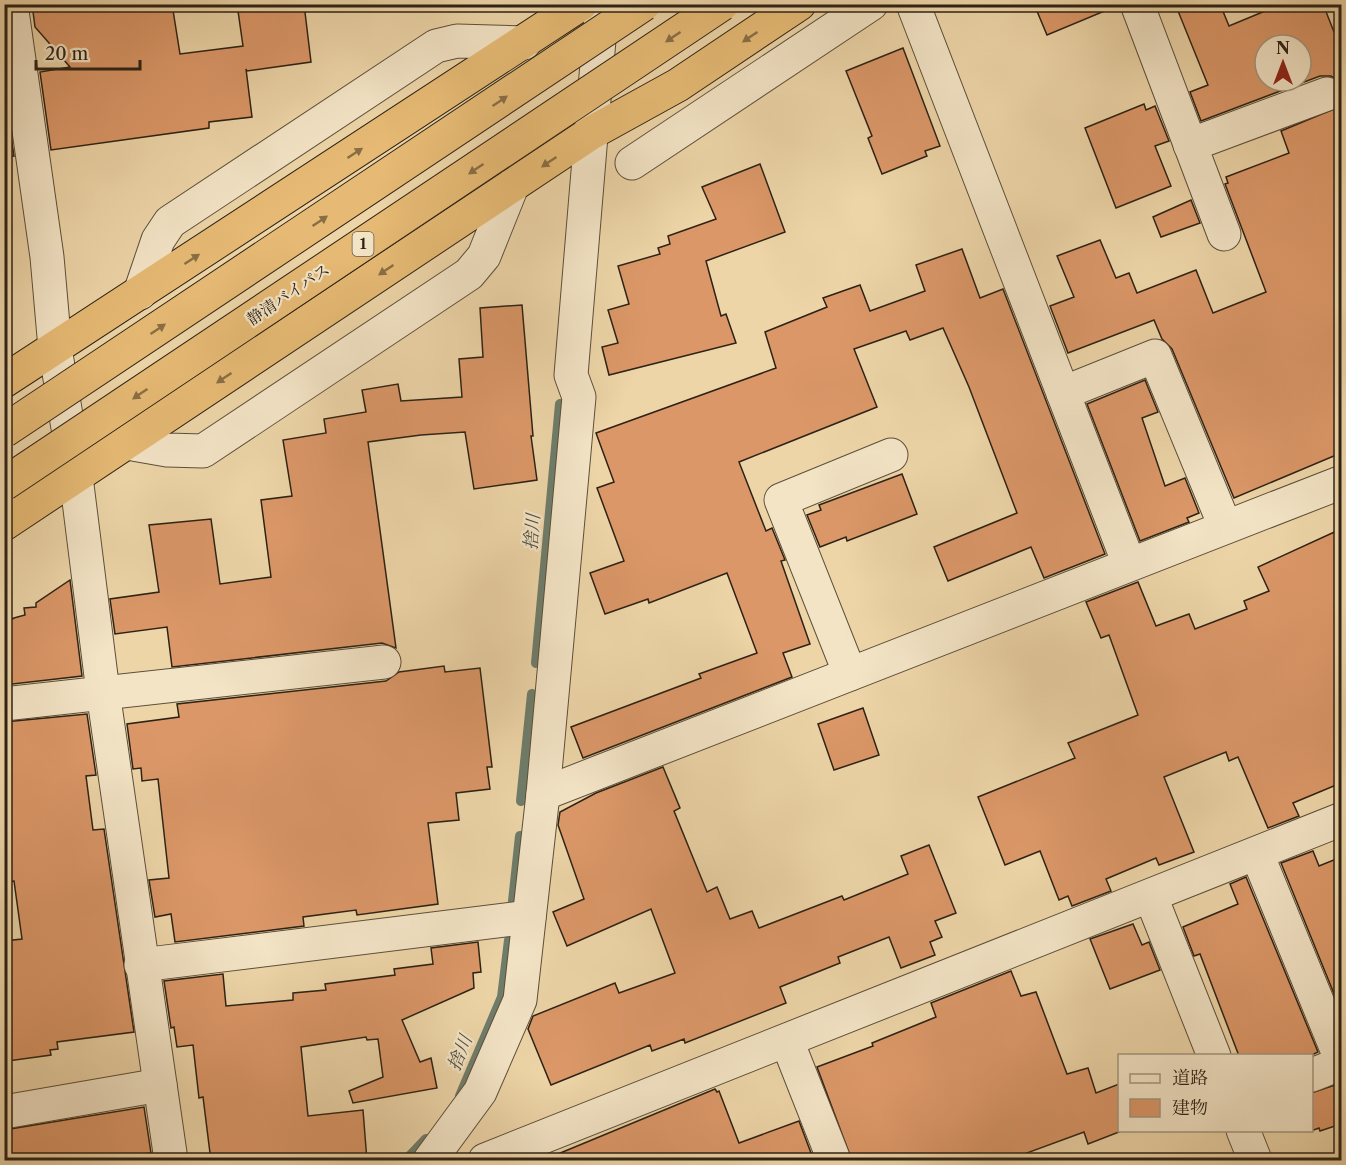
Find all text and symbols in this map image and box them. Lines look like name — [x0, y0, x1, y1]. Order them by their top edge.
one-way arrow — [665, 31, 681, 42]
one-way arrow — [742, 31, 758, 42]
scale bar — [36, 33, 140, 71]
north arrow — [1253, 33, 1313, 93]
text: N — [1276, 38, 1290, 58]
text: 20 m — [45, 43, 89, 65]
one-way arrow — [492, 96, 508, 107]
one-way arrow — [347, 147, 364, 158]
one-way arrow — [541, 156, 557, 168]
one-way arrow — [468, 163, 484, 174]
one-way arrow — [312, 215, 328, 226]
road number: 1 — [352, 232, 374, 256]
one-way arrow — [184, 254, 200, 265]
street label: 静清バイパス — [243, 259, 333, 329]
one-way arrow — [379, 264, 395, 276]
one-way arrow — [150, 324, 166, 335]
one-way arrow — [216, 372, 232, 383]
one-way arrow — [132, 388, 148, 400]
water label: 捨川 — [519, 511, 545, 551]
water label: 捨川 — [443, 1030, 478, 1074]
legend — [1118, 1054, 1313, 1132]
text: 道路 — [1172, 1067, 1208, 1089]
text: 建物 — [1172, 1097, 1208, 1119]

